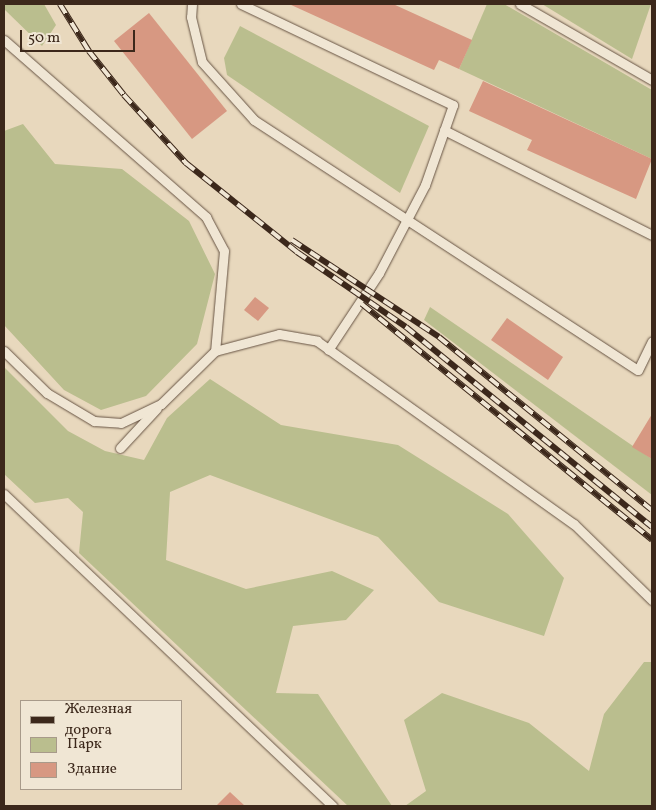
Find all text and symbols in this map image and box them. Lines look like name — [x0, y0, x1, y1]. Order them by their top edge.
scale bar — [22, 20, 138, 52]
text: 50 m — [28, 28, 60, 49]
text: Железная дорога — [65, 699, 132, 741]
legend — [20, 700, 182, 790]
text: Парк — [67, 734, 102, 755]
text: Здание — [67, 759, 117, 780]

